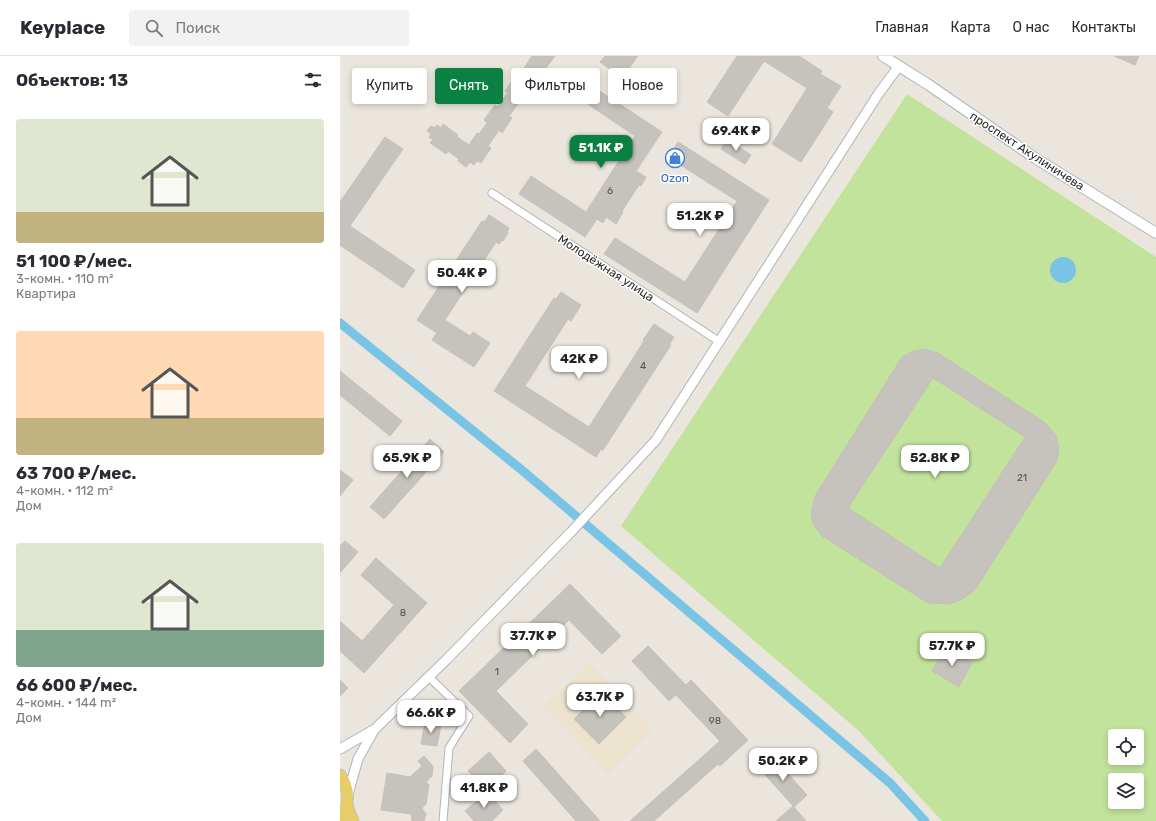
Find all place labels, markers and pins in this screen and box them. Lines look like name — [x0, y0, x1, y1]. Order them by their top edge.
pin: 69.4K ₽ — [699, 118, 773, 152]
pin: 51.1K ₽ — [564, 135, 638, 169]
shop icon: Ozon — [664, 147, 686, 169]
place label: Ozon — [661, 171, 689, 185]
pin: 51.2K ₽ — [663, 203, 737, 237]
pin: 50.4K ₽ — [425, 260, 499, 294]
pin: 42K ₽ — [551, 346, 607, 380]
pin: 65.9K ₽ — [370, 445, 444, 479]
pin: 52.8K ₽ — [898, 445, 972, 479]
pin: 37.7K ₽ — [496, 623, 570, 657]
pin: 57.7K ₽ — [915, 633, 989, 667]
pin: 63.7K ₽ — [563, 684, 637, 718]
pin: 66.6K ₽ — [394, 700, 468, 734]
pin: 50.2K ₽ — [746, 748, 820, 782]
pin: 41.8K ₽ — [447, 775, 521, 809]

